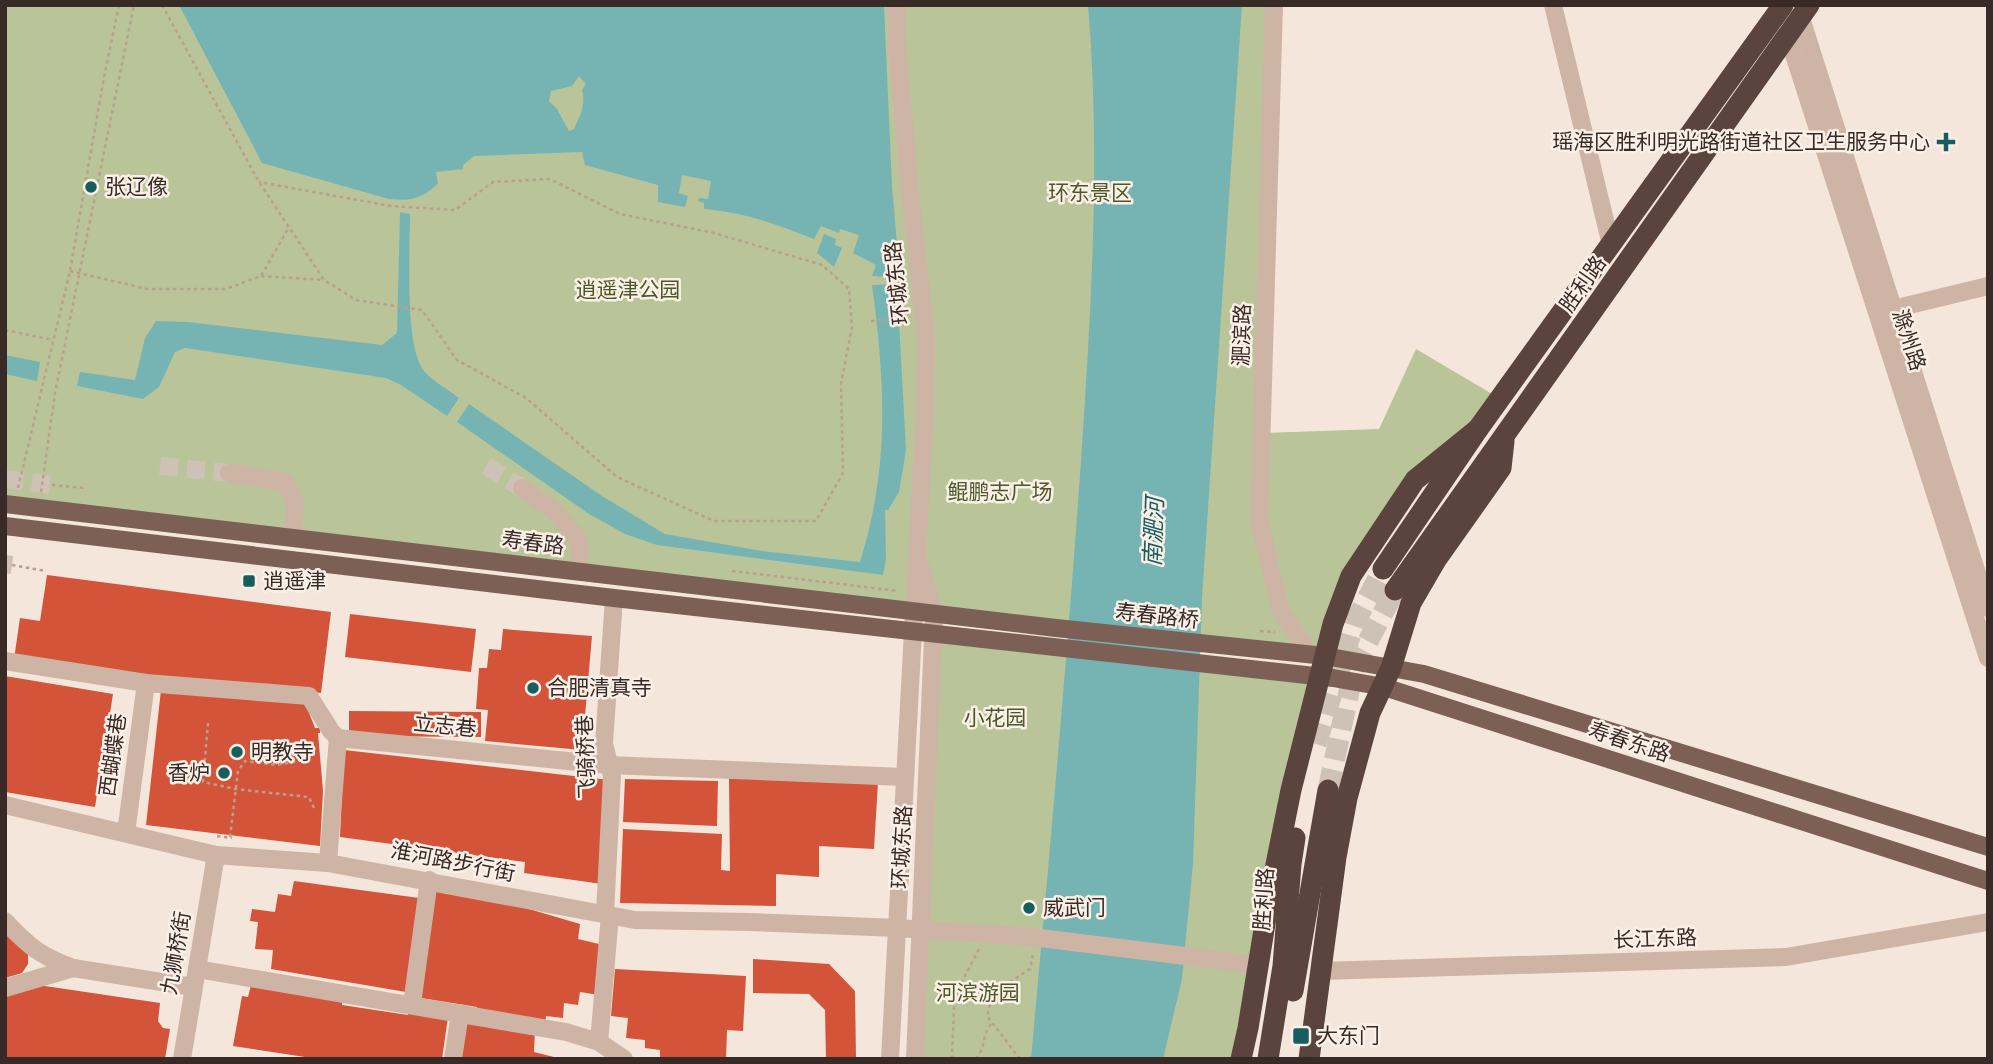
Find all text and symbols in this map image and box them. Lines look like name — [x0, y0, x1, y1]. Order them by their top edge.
place label: 瑶海区胜利明光路街道社区卫生服务中心 — [1552, 130, 1930, 154]
marker: 瑶海区胜利明光路街道社区卫生服务中心 — [1936, 132, 1956, 152]
place label: 张辽像 — [105, 175, 168, 199]
marker: 张辽像 — [83, 179, 99, 195]
park label: 环东景区 — [1048, 181, 1132, 205]
street label: 环城东路 — [881, 240, 913, 326]
street label: 胜利路 — [1555, 251, 1611, 317]
park label: 逍遥津公园 — [576, 278, 681, 302]
street label: 淝滨路 — [1229, 303, 1255, 367]
street label: 滁州路 — [1888, 306, 1930, 374]
park label: 鲲鹏志广场 — [948, 480, 1053, 504]
water label: 南淝河 — [1139, 493, 1169, 567]
street label: 寿春路 — [500, 527, 566, 559]
place label: 逍遥津 — [263, 569, 326, 593]
marker: 逍遥津 — [241, 573, 257, 589]
street label: 寿春路桥 — [1114, 600, 1200, 632]
place label: 合肥清真寺 — [547, 676, 652, 700]
marker: 合肥清真寺 — [525, 680, 541, 696]
park label: 小花园 — [964, 706, 1027, 730]
street label: 立志巷 — [412, 711, 478, 741]
street label: 西蝴蝶巷 — [95, 712, 131, 798]
street label: 飞骑桥巷 — [573, 715, 599, 799]
street label: 寿春东路 — [1585, 718, 1673, 766]
place label: 明教寺 — [251, 740, 314, 764]
marker: 明教寺 — [229, 744, 245, 760]
place label: 香炉 — [168, 761, 210, 785]
marker: 香炉 — [216, 765, 232, 781]
street label: 环城东路 — [888, 804, 916, 890]
street label: 淮河路步行街 — [389, 838, 517, 886]
street label: 胜利路 — [1250, 867, 1278, 931]
place label: 威武门 — [1043, 896, 1106, 920]
marker: 威武门 — [1021, 900, 1037, 916]
street label: 九狮桥街 — [157, 910, 195, 996]
street label: 长江东路 — [1613, 926, 1697, 952]
park label: 河滨游园 — [936, 981, 1020, 1005]
place label: 大东门 — [1317, 1024, 1380, 1048]
marker: 大东门 — [1291, 1026, 1311, 1046]

